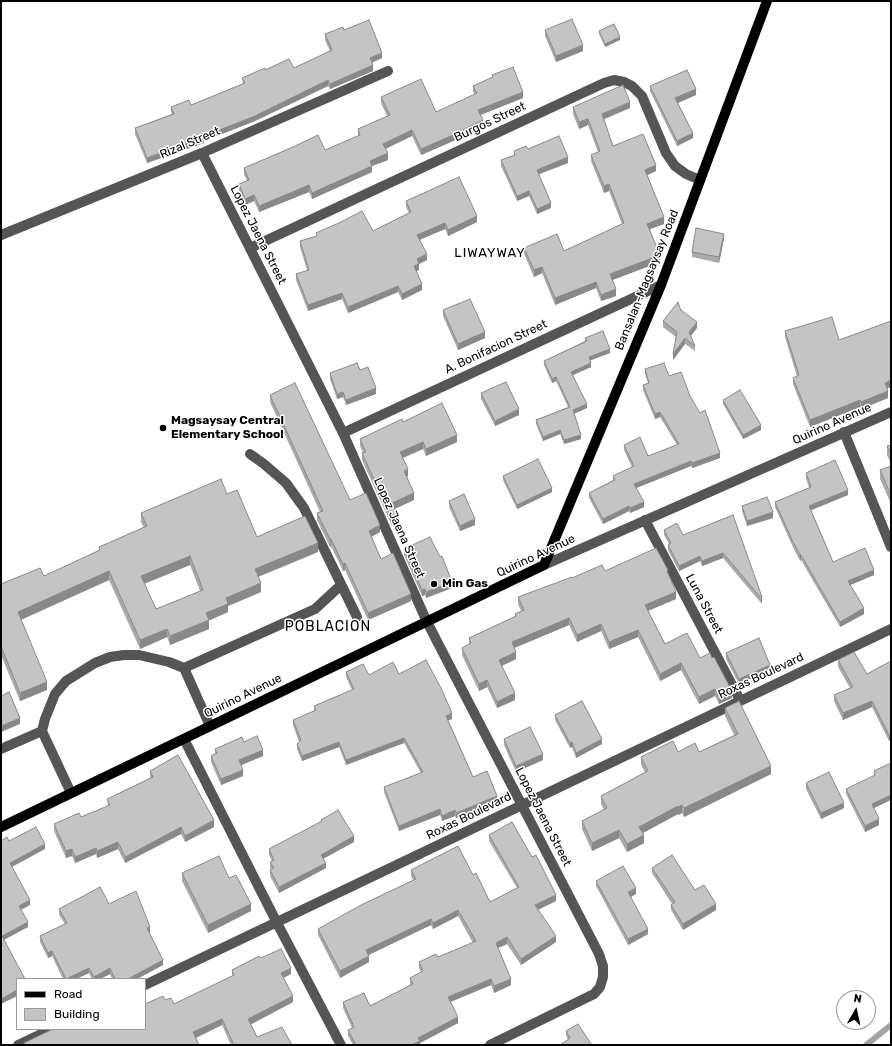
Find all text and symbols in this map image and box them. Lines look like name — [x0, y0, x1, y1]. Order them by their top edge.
street label: Burgos Street — [452, 99, 528, 145]
street label: Rizal Street — [158, 124, 222, 162]
street label: Lopez Jaena Street — [227, 183, 289, 287]
street label: Bansalan-Magsaysay Road — [612, 208, 682, 352]
district label: LIWAYWAY — [454, 245, 526, 261]
street label: A. Bonifacion Street — [442, 317, 550, 377]
street label: Quirino Avenue — [790, 400, 874, 448]
place label: Magsaysay Central Elementary School — [171, 414, 284, 442]
marker: Magsaysay Central Elementary School — [158, 423, 168, 433]
street label: Lopez Jaena Street — [370, 475, 428, 581]
street label: Quirino Avenue — [495, 532, 577, 580]
street label: Luna Street — [682, 572, 726, 636]
place label: Min Gas — [442, 577, 488, 591]
marker: Min Gas — [429, 579, 439, 589]
district label: POBLACION — [285, 619, 371, 635]
street label: Roxas Boulevard — [716, 650, 806, 702]
street label: Quirino Avenue — [202, 671, 284, 721]
street label: Lopez Jaena Street — [512, 765, 574, 869]
street label: Roxas Boulevard — [424, 789, 514, 843]
legend — [16, 978, 146, 1030]
text: Road — [54, 987, 82, 1001]
north arrow — [836, 990, 876, 1030]
text: N — [853, 992, 863, 1006]
text: Building — [54, 1007, 100, 1021]

